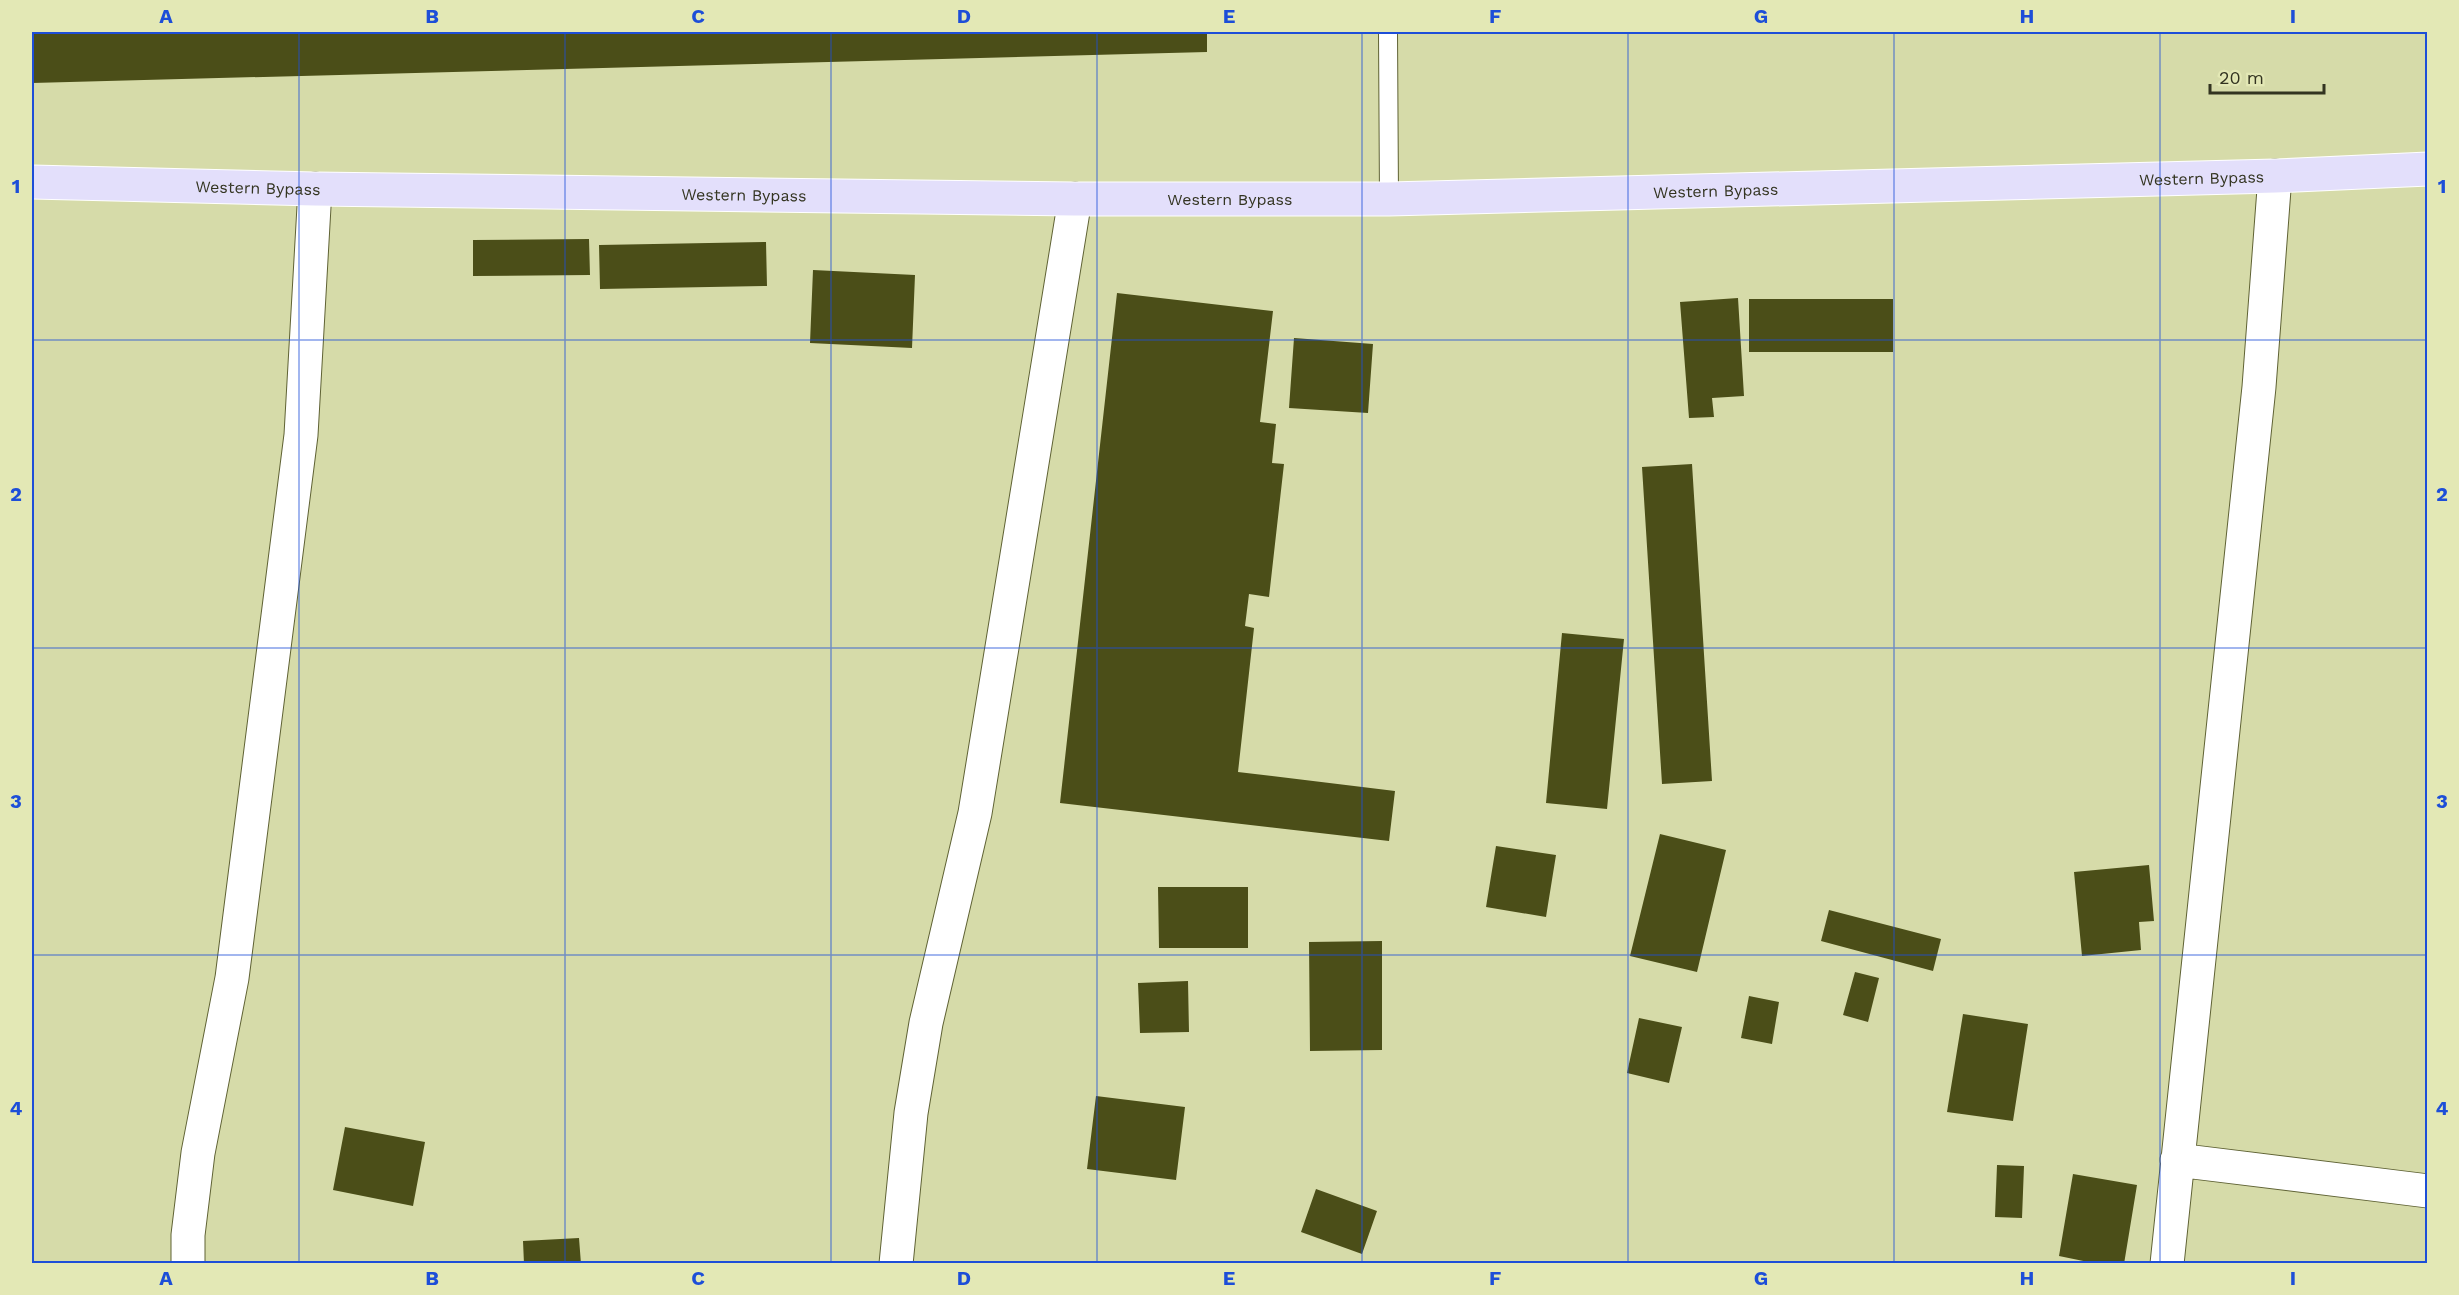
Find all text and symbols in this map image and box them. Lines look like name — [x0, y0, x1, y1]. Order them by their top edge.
text: A — [159, 4, 173, 28]
text: B — [425, 4, 439, 28]
text: C — [691, 4, 705, 28]
text: D — [957, 4, 971, 28]
text: E — [1223, 4, 1235, 28]
text: F — [1489, 4, 1501, 28]
text: G — [1754, 4, 1768, 28]
text: H — [2020, 4, 2034, 28]
text: I — [2290, 4, 2296, 28]
scale bar — [2210, 57, 2324, 95]
text: 20 m — [2219, 67, 2264, 88]
street label: Western Bypass — [2139, 167, 2264, 189]
text: 1 — [12, 174, 20, 198]
text: 1 — [2438, 174, 2446, 198]
street label: Western Bypass — [195, 177, 321, 199]
street label: Western Bypass — [1653, 179, 1779, 202]
street label: Western Bypass — [681, 184, 807, 205]
street label: Western Bypass — [1167, 190, 1292, 209]
text: 2 — [10, 482, 22, 506]
text: 2 — [2436, 482, 2448, 506]
text: 3 — [10, 789, 22, 813]
text: 3 — [2436, 789, 2448, 813]
text: 4 — [10, 1096, 23, 1120]
text: 4 — [2436, 1096, 2449, 1120]
text: A — [159, 1266, 173, 1290]
text: B — [425, 1266, 439, 1290]
text: C — [691, 1266, 705, 1290]
text: D — [957, 1266, 971, 1290]
text: E — [1223, 1266, 1235, 1290]
text: F — [1489, 1266, 1501, 1290]
text: G — [1754, 1266, 1768, 1290]
text: H — [2020, 1266, 2034, 1290]
text: I — [2290, 1266, 2296, 1290]

